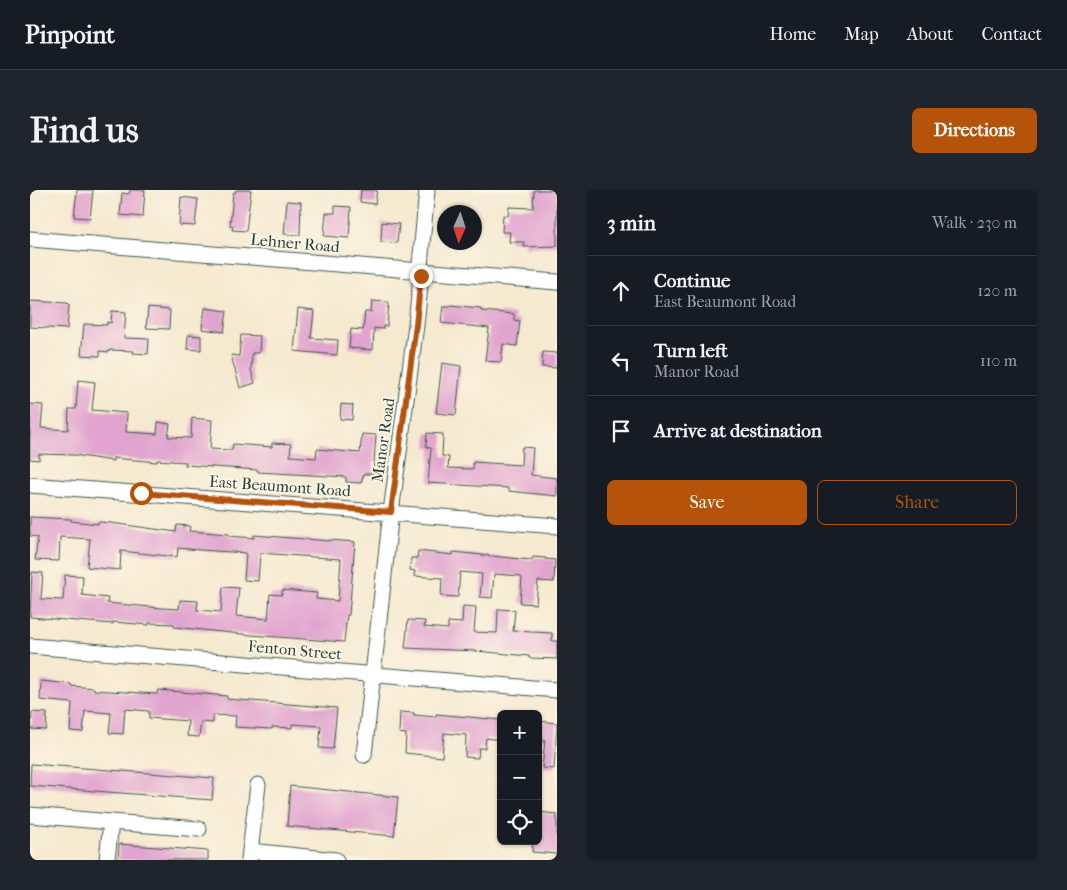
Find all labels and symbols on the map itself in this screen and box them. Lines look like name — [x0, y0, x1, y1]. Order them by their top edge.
north arrow — [437, 205, 482, 250]
street label: Lehner Road — [250, 230, 341, 256]
route end — [410, 265, 433, 288]
street label: Manor Road — [368, 396, 398, 483]
street label: East Beaumont Road — [208, 472, 352, 500]
route start — [130, 482, 153, 505]
street label: Fenton Street — [247, 636, 343, 664]

